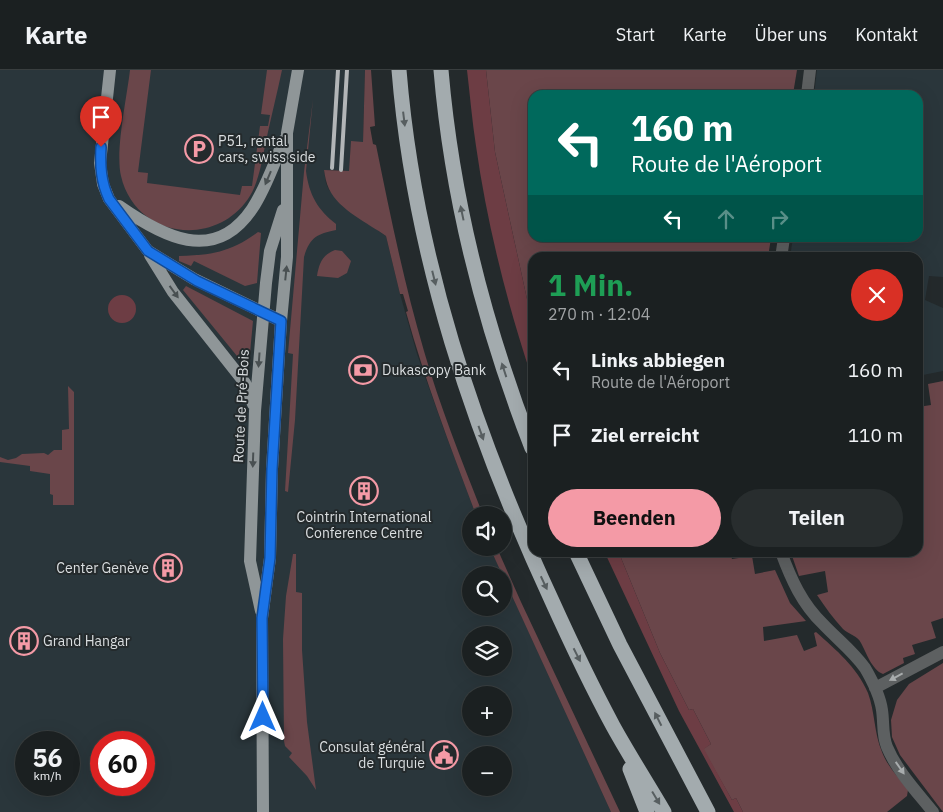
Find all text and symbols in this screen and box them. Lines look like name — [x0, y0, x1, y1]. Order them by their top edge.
text: Karte — [25, 19, 88, 51]
text: Start — [616, 23, 655, 46]
text: Karte — [683, 23, 727, 46]
text: Über uns — [755, 23, 827, 46]
text: Kontakt — [855, 23, 918, 46]
pin — [80, 96, 122, 147]
icon: arrive — [87, 103, 115, 131]
text: 160 m — [631, 105, 734, 151]
icon: left — [548, 110, 613, 175]
one-way arrow — [400, 111, 408, 127]
place label: P51, rental cars, swiss side — [218, 132, 316, 166]
parking icon: P51, rental cars, swiss side — [184, 134, 214, 164]
text: Route de l'Aéroport — [631, 149, 822, 178]
one-way arrow — [263, 171, 271, 185]
one-way arrow — [457, 205, 465, 221]
icon: left — [659, 205, 687, 233]
icon: ahead — [712, 205, 740, 233]
icon: right — [765, 205, 793, 233]
one-way arrow — [282, 264, 290, 280]
text: 1 Min. — [548, 265, 633, 304]
button: close — [851, 269, 903, 321]
one-way arrow — [430, 271, 438, 286]
one-way arrow — [169, 285, 179, 299]
text: 270 m · 12:04 — [548, 304, 650, 324]
text: Links abbiegen — [591, 348, 725, 372]
street label: Route de Pré-Bois — [229, 349, 253, 463]
one-way arrow — [254, 353, 262, 369]
bank icon: Dukascopy Bank — [348, 355, 378, 385]
icon: left — [548, 356, 576, 384]
text: 160 m — [848, 358, 903, 382]
place label: Dukascopy Bank — [382, 361, 487, 379]
one-way arrow — [500, 362, 507, 377]
text: Route de l'Aéroport — [591, 372, 730, 392]
icon: arrive — [548, 421, 576, 449]
text: Ziel erreicht — [591, 423, 699, 447]
text: 110 m — [848, 423, 903, 447]
one-way arrow — [478, 426, 486, 441]
one-way arrow — [249, 452, 257, 468]
building icon: Cointrin International Conference Centre — [349, 476, 379, 506]
button: Beenden — [548, 489, 721, 547]
button: Teilen — [731, 489, 903, 547]
map controls — [462, 506, 512, 796]
button: sound — [462, 506, 512, 556]
place label: Cointrin International Conference Centre — [297, 508, 432, 542]
building icon: Center Genève — [153, 553, 183, 583]
place label: Center Genève — [56, 559, 149, 577]
button: search — [462, 566, 512, 616]
one-way arrow — [539, 576, 548, 591]
building icon: Grand Hangar — [9, 626, 39, 656]
button: layers — [462, 626, 512, 676]
place label: Grand Hangar — [43, 632, 130, 650]
one-way arrow — [574, 648, 582, 662]
one-way arrow — [889, 673, 903, 681]
button: + — [462, 686, 512, 736]
position arrow — [236, 690, 288, 742]
one-way arrow — [654, 711, 662, 726]
speed limit sign: 60 — [90, 731, 155, 796]
place label: Consulat général de Turquie — [319, 738, 425, 772]
public building icon: Consulat général de Turquie — [429, 740, 459, 770]
text: 56 — [32, 741, 63, 774]
button: − — [462, 746, 512, 796]
one-way arrow — [895, 762, 905, 775]
text: km/h — [33, 768, 62, 783]
one-way arrow — [651, 792, 660, 805]

